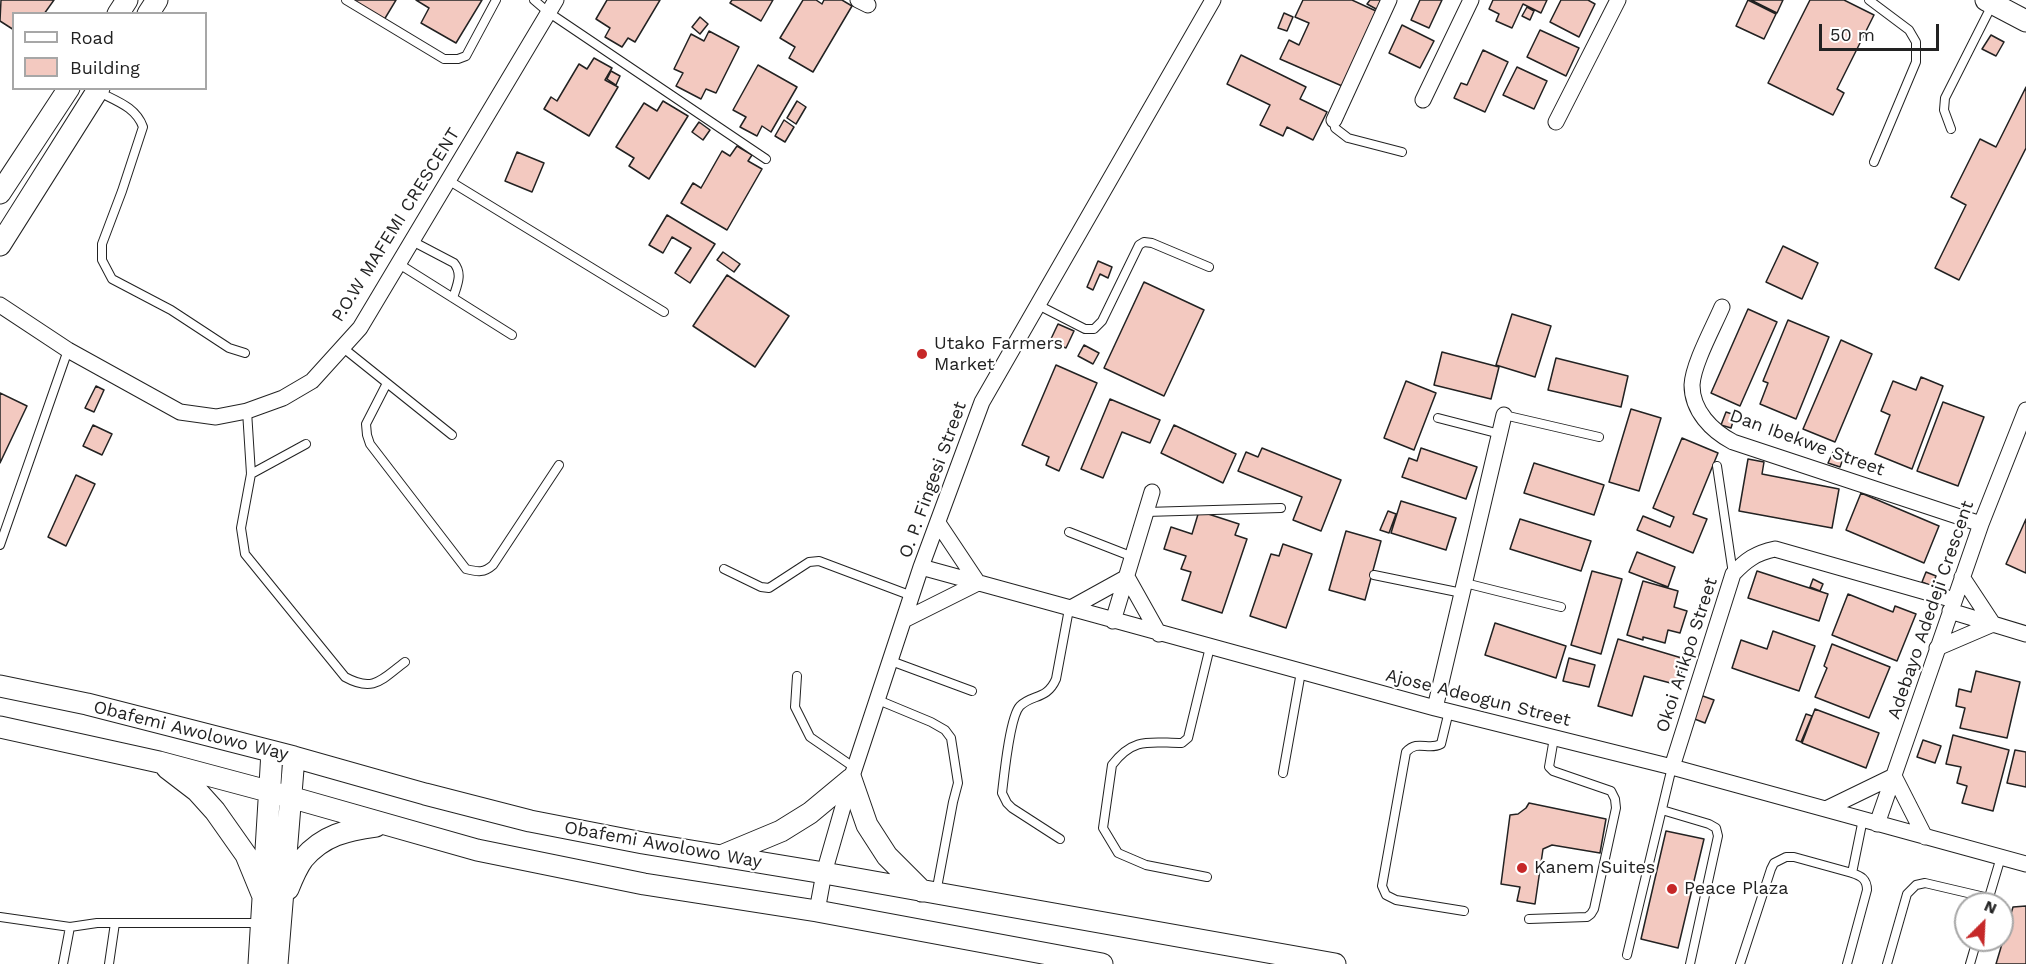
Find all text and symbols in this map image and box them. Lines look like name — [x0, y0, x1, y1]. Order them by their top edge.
legend — [12, 12, 207, 90]
scale bar — [1822, 12, 1942, 50]
text: 50 m — [1830, 24, 1875, 45]
text: Road — [70, 27, 114, 48]
text: Building — [70, 57, 140, 78]
street label: P.O.W MAFEMI CRESCENT — [327, 124, 465, 326]
place label: Utako Farmers Market — [934, 333, 1063, 376]
marker: Utako Farmers Market — [915, 347, 929, 361]
street label: O. P. Fingesi Street — [895, 399, 971, 561]
street label: Dan Ibekwe Street — [1727, 405, 1887, 481]
street label: Adebayo Adedeji Crescent — [1883, 498, 1979, 722]
street label: Okoi Arikpo Street — [1652, 575, 1722, 735]
street label: Ajose Adeogun Street — [1383, 665, 1573, 731]
street label: Obafemi Awolowo Way — [91, 696, 291, 766]
street label: Obafemi Awolowo Way — [563, 817, 763, 873]
place label: Kanem Suites — [1534, 857, 1655, 879]
marker: Kanem Suites — [1515, 861, 1529, 875]
place label: Peace Plaza — [1684, 878, 1788, 900]
marker: Peace Plaza — [1665, 882, 1679, 896]
north arrow — [1954, 892, 2014, 952]
text: N — [1981, 896, 2000, 918]

